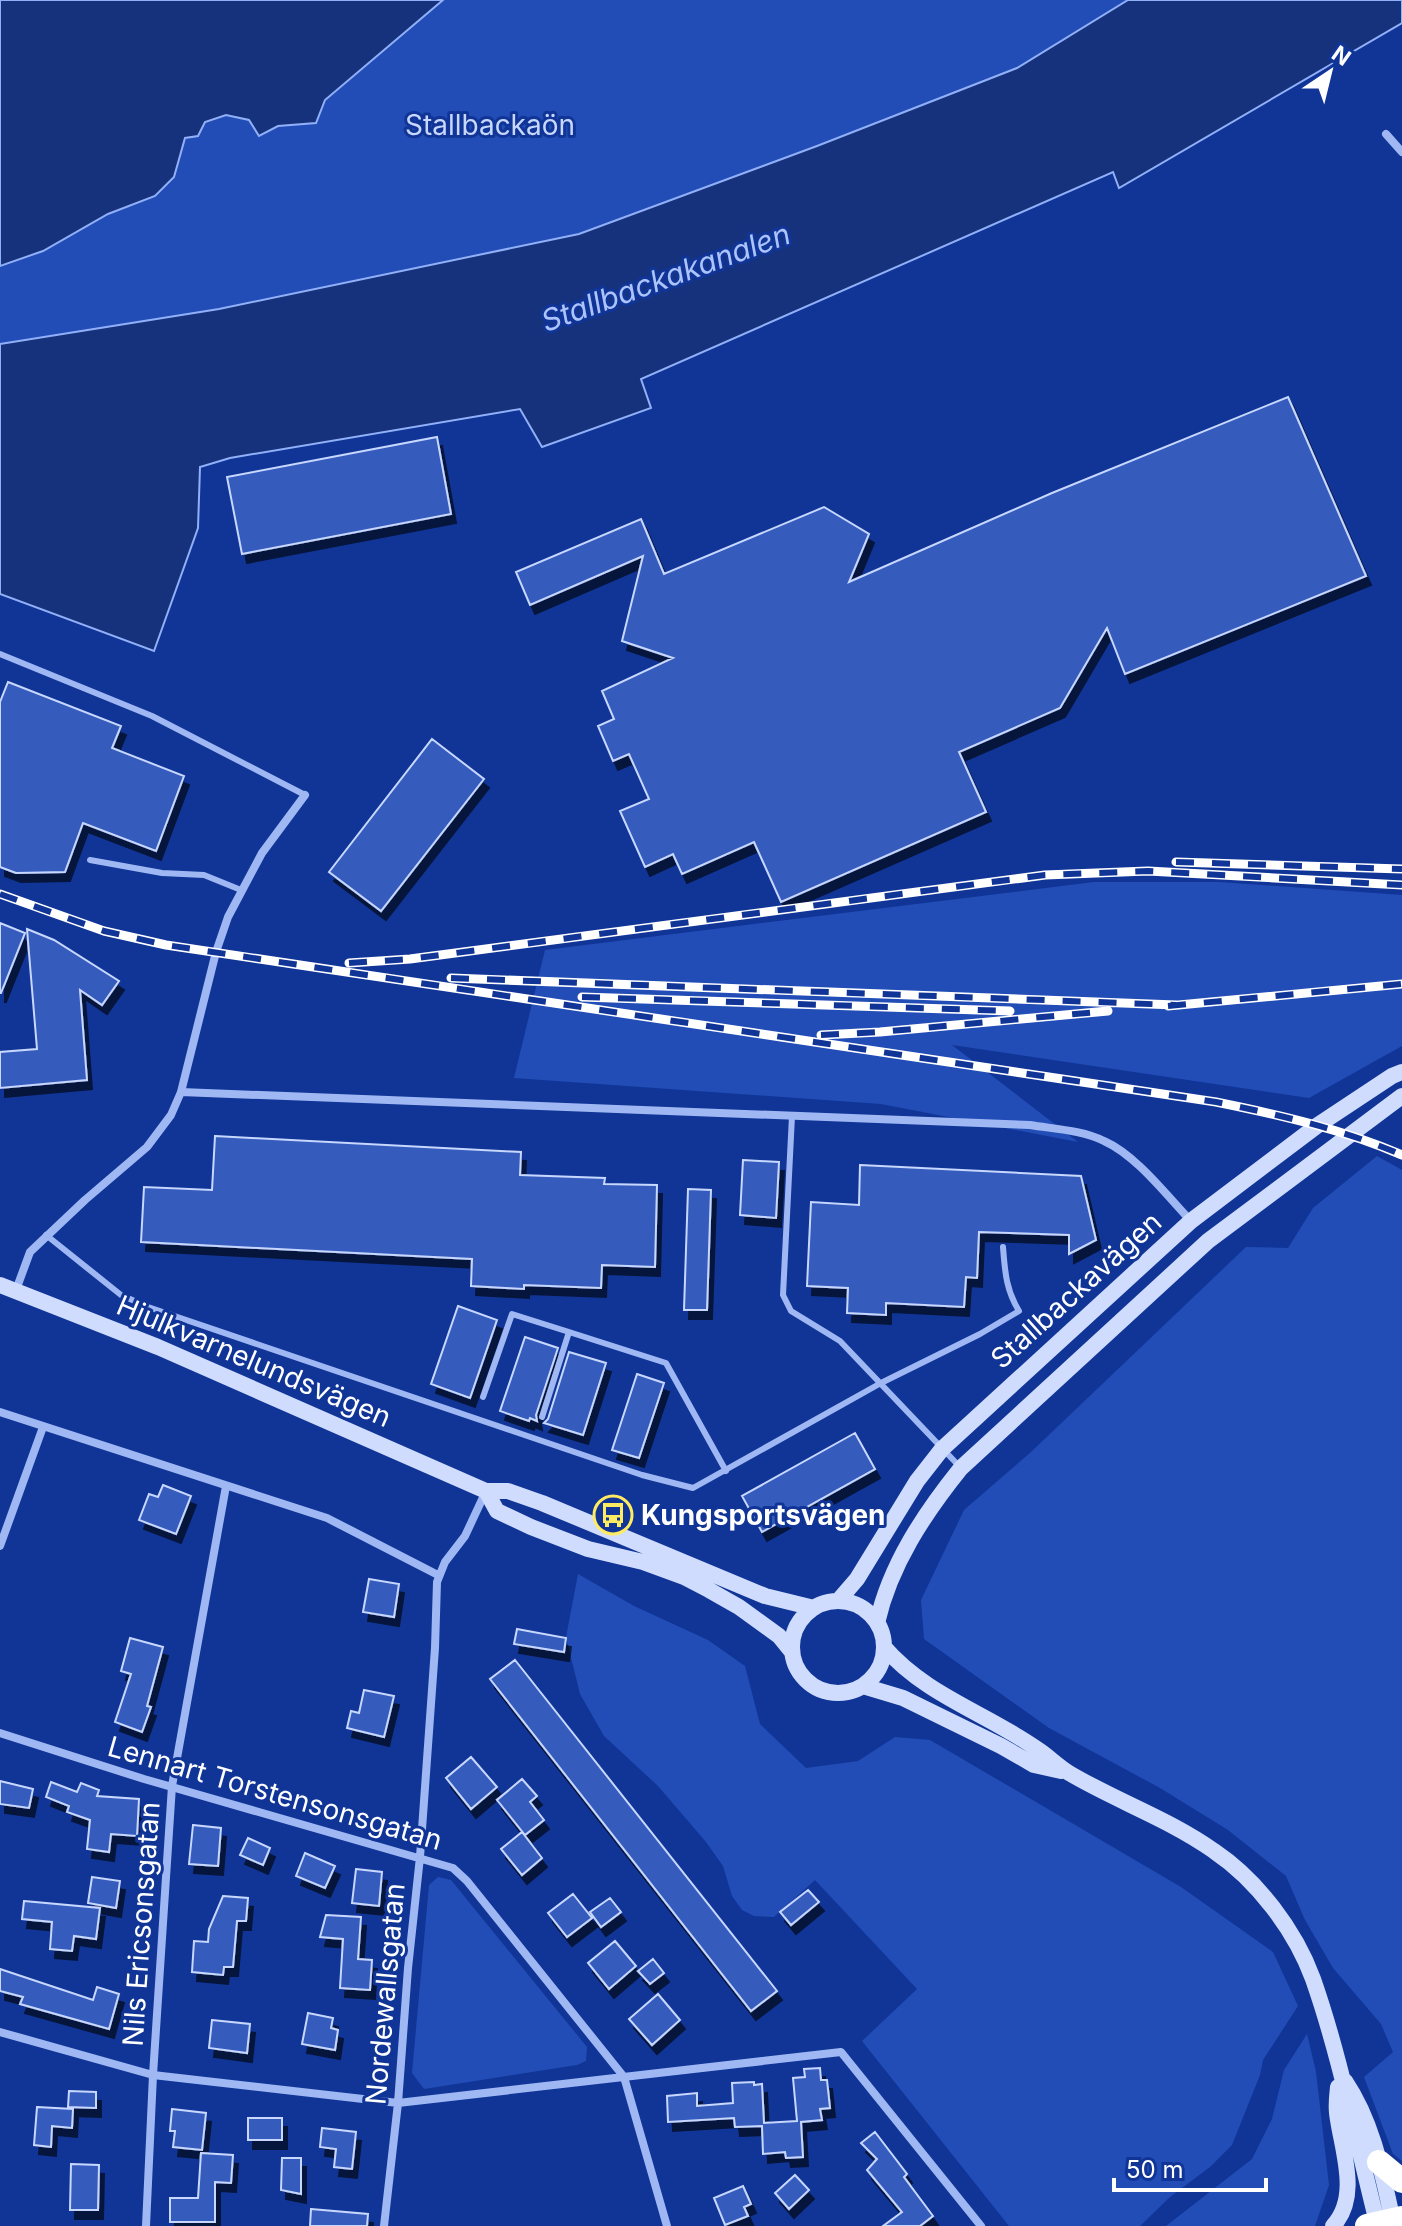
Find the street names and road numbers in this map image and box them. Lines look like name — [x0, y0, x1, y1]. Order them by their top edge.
street label: Stallbackavägen — [984, 1205, 1168, 1375]
street label: Hjulkvarnelundsvägen — [112, 1288, 396, 1434]
street label: Lennart Torstensonsgatan — [104, 1729, 446, 1857]
street label: Nils Ericsonsgatan — [115, 1800, 167, 2048]
street label: Nordewallsgatan — [358, 1882, 412, 2106]

